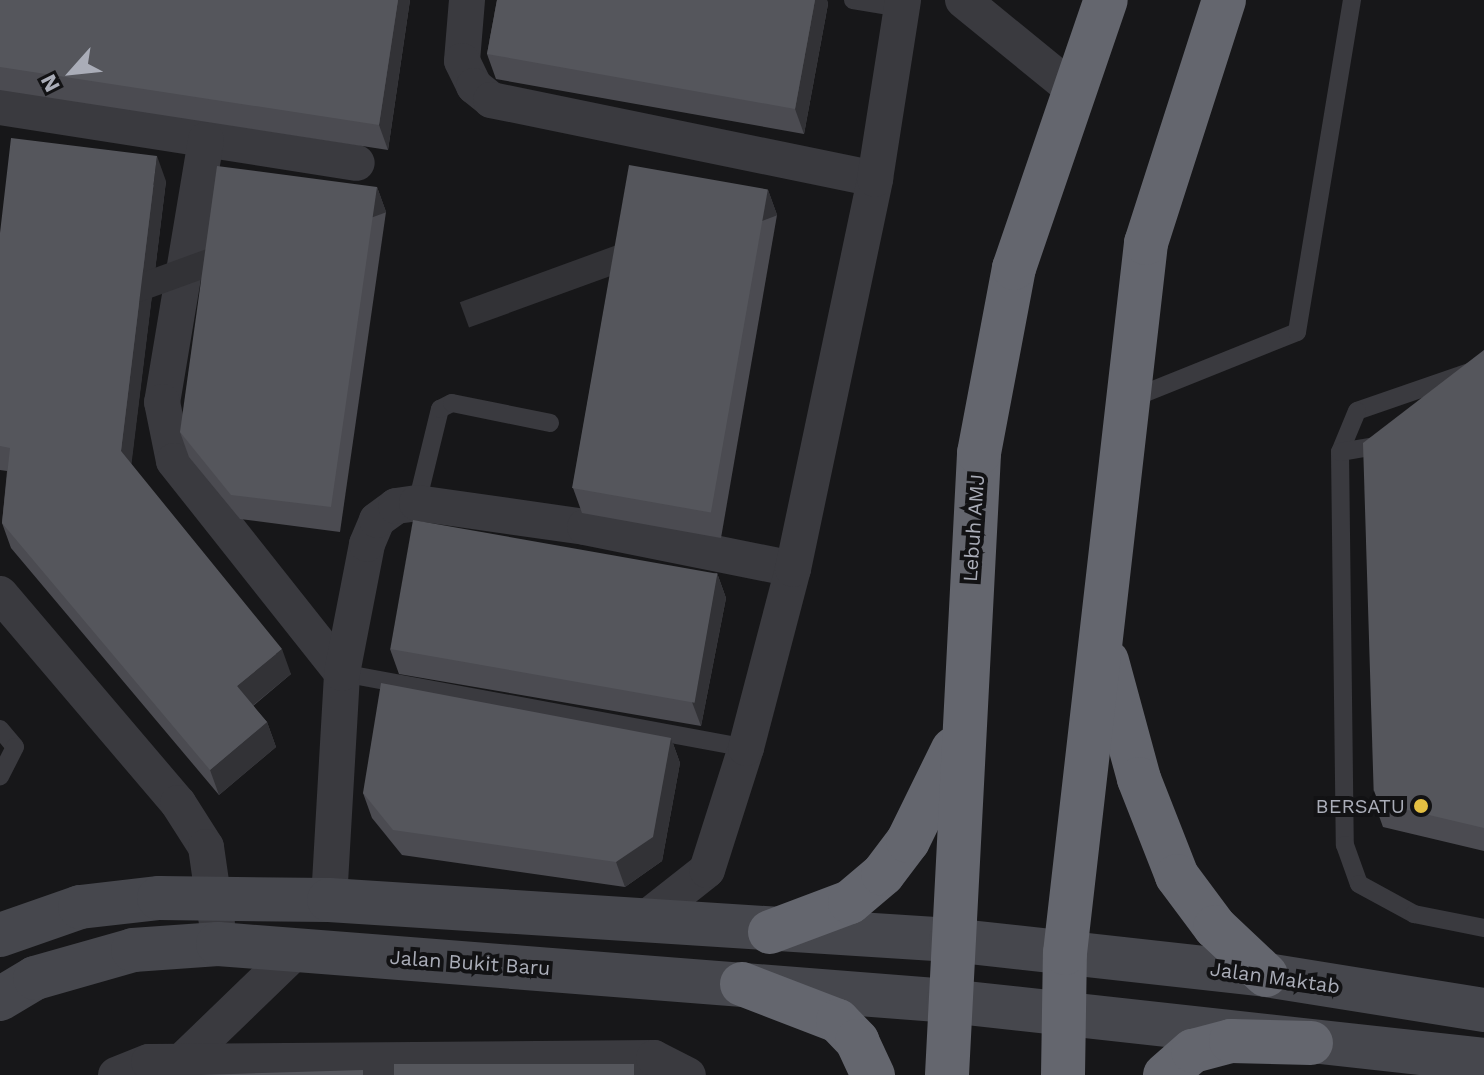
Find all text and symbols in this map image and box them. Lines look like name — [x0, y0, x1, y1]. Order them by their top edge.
north arrow — [32, 32, 112, 112]
text: N — [35, 70, 65, 96]
street label: Lebuh AMJ — [958, 473, 990, 583]
place label: BERSATU — [1316, 794, 1405, 818]
marker: BERSATU — [1412, 797, 1430, 815]
street label: Jalan Bukit Baru — [389, 945, 551, 981]
street label: Jalan Maktab — [1209, 957, 1341, 999]

